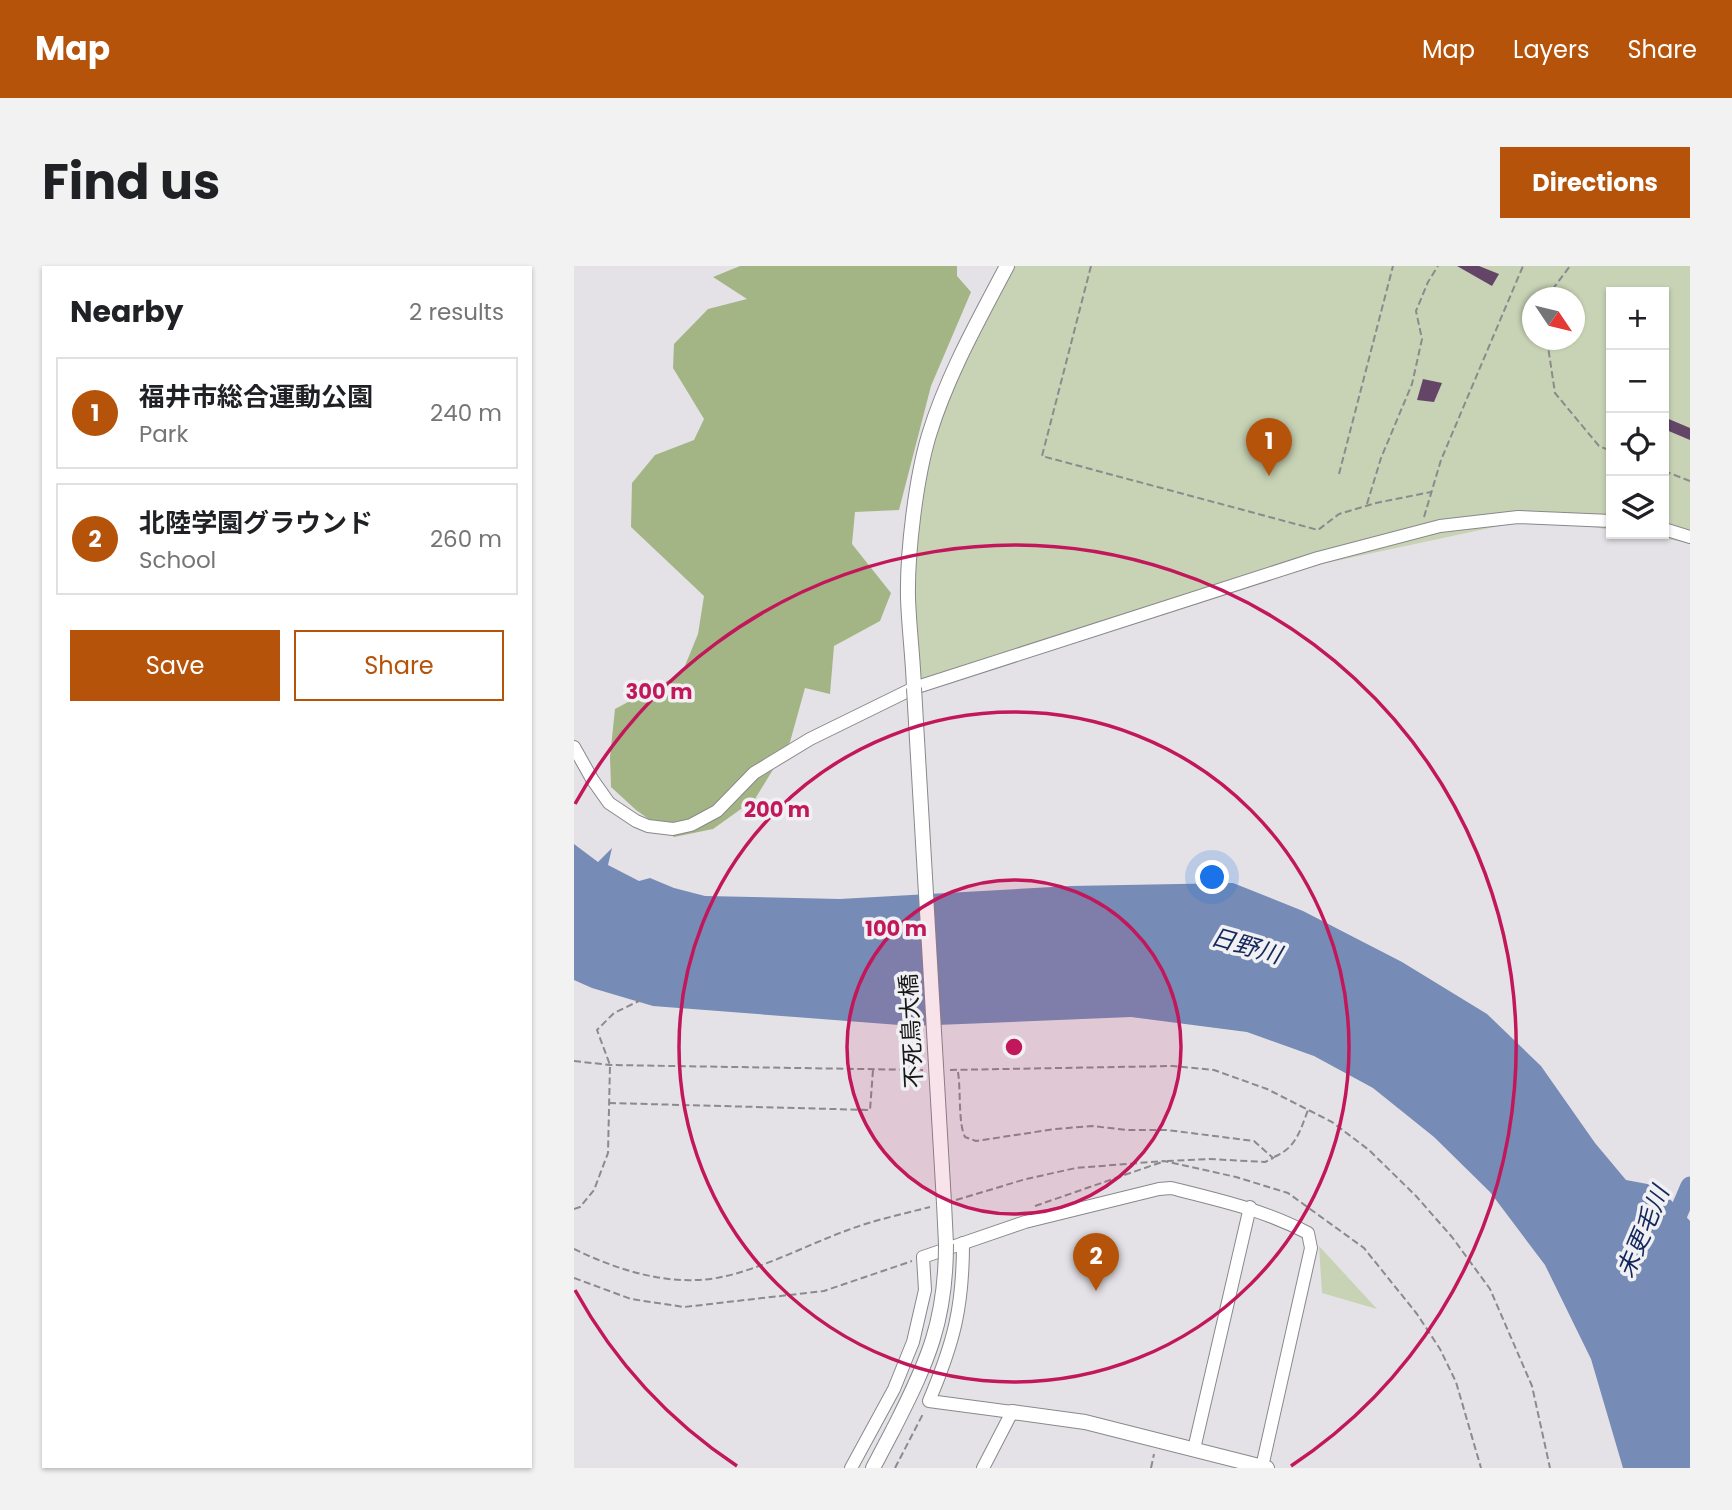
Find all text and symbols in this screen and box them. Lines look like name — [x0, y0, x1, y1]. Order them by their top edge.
text: Map — [35, 25, 110, 72]
text: Map — [1422, 33, 1475, 66]
text: Layers — [1513, 33, 1589, 66]
text: Share — [1627, 33, 1697, 66]
button: Directions — [1500, 147, 1690, 218]
text: Find us — [42, 148, 220, 216]
north arrow — [1522, 287, 1585, 350]
map controls — [1606, 287, 1669, 539]
button: + — [1606, 287, 1669, 350]
text: Nearby — [70, 290, 184, 333]
text: 2 results — [409, 296, 504, 328]
button: − — [1606, 350, 1669, 413]
text: 福井市総合運動公園 — [139, 379, 373, 415]
text: 1 — [91, 397, 99, 429]
text: 240 m — [430, 397, 502, 429]
button: locate — [1606, 413, 1669, 476]
text: Park — [139, 418, 188, 450]
pin: 1 — [1246, 418, 1292, 476]
button: layers — [1606, 476, 1669, 539]
text: 北陸学園グラウンド — [139, 505, 373, 541]
text: 2 — [88, 523, 102, 555]
text: 260 m — [430, 523, 502, 555]
text: School — [139, 544, 216, 576]
button: Save — [70, 630, 280, 701]
button: Share — [294, 630, 504, 701]
text: 300 m — [626, 677, 692, 706]
text: 200 m — [744, 795, 810, 824]
your location — [1195, 860, 1229, 894]
text: 100 m — [865, 914, 927, 943]
water label: 日野川 — [1207, 920, 1288, 972]
street label: 不死鳥大橋 — [892, 973, 930, 1089]
centre of rings — [1002, 1035, 1026, 1059]
water label: 未更毛川 — [1609, 1178, 1678, 1282]
pin: 2 — [1073, 1233, 1119, 1291]

